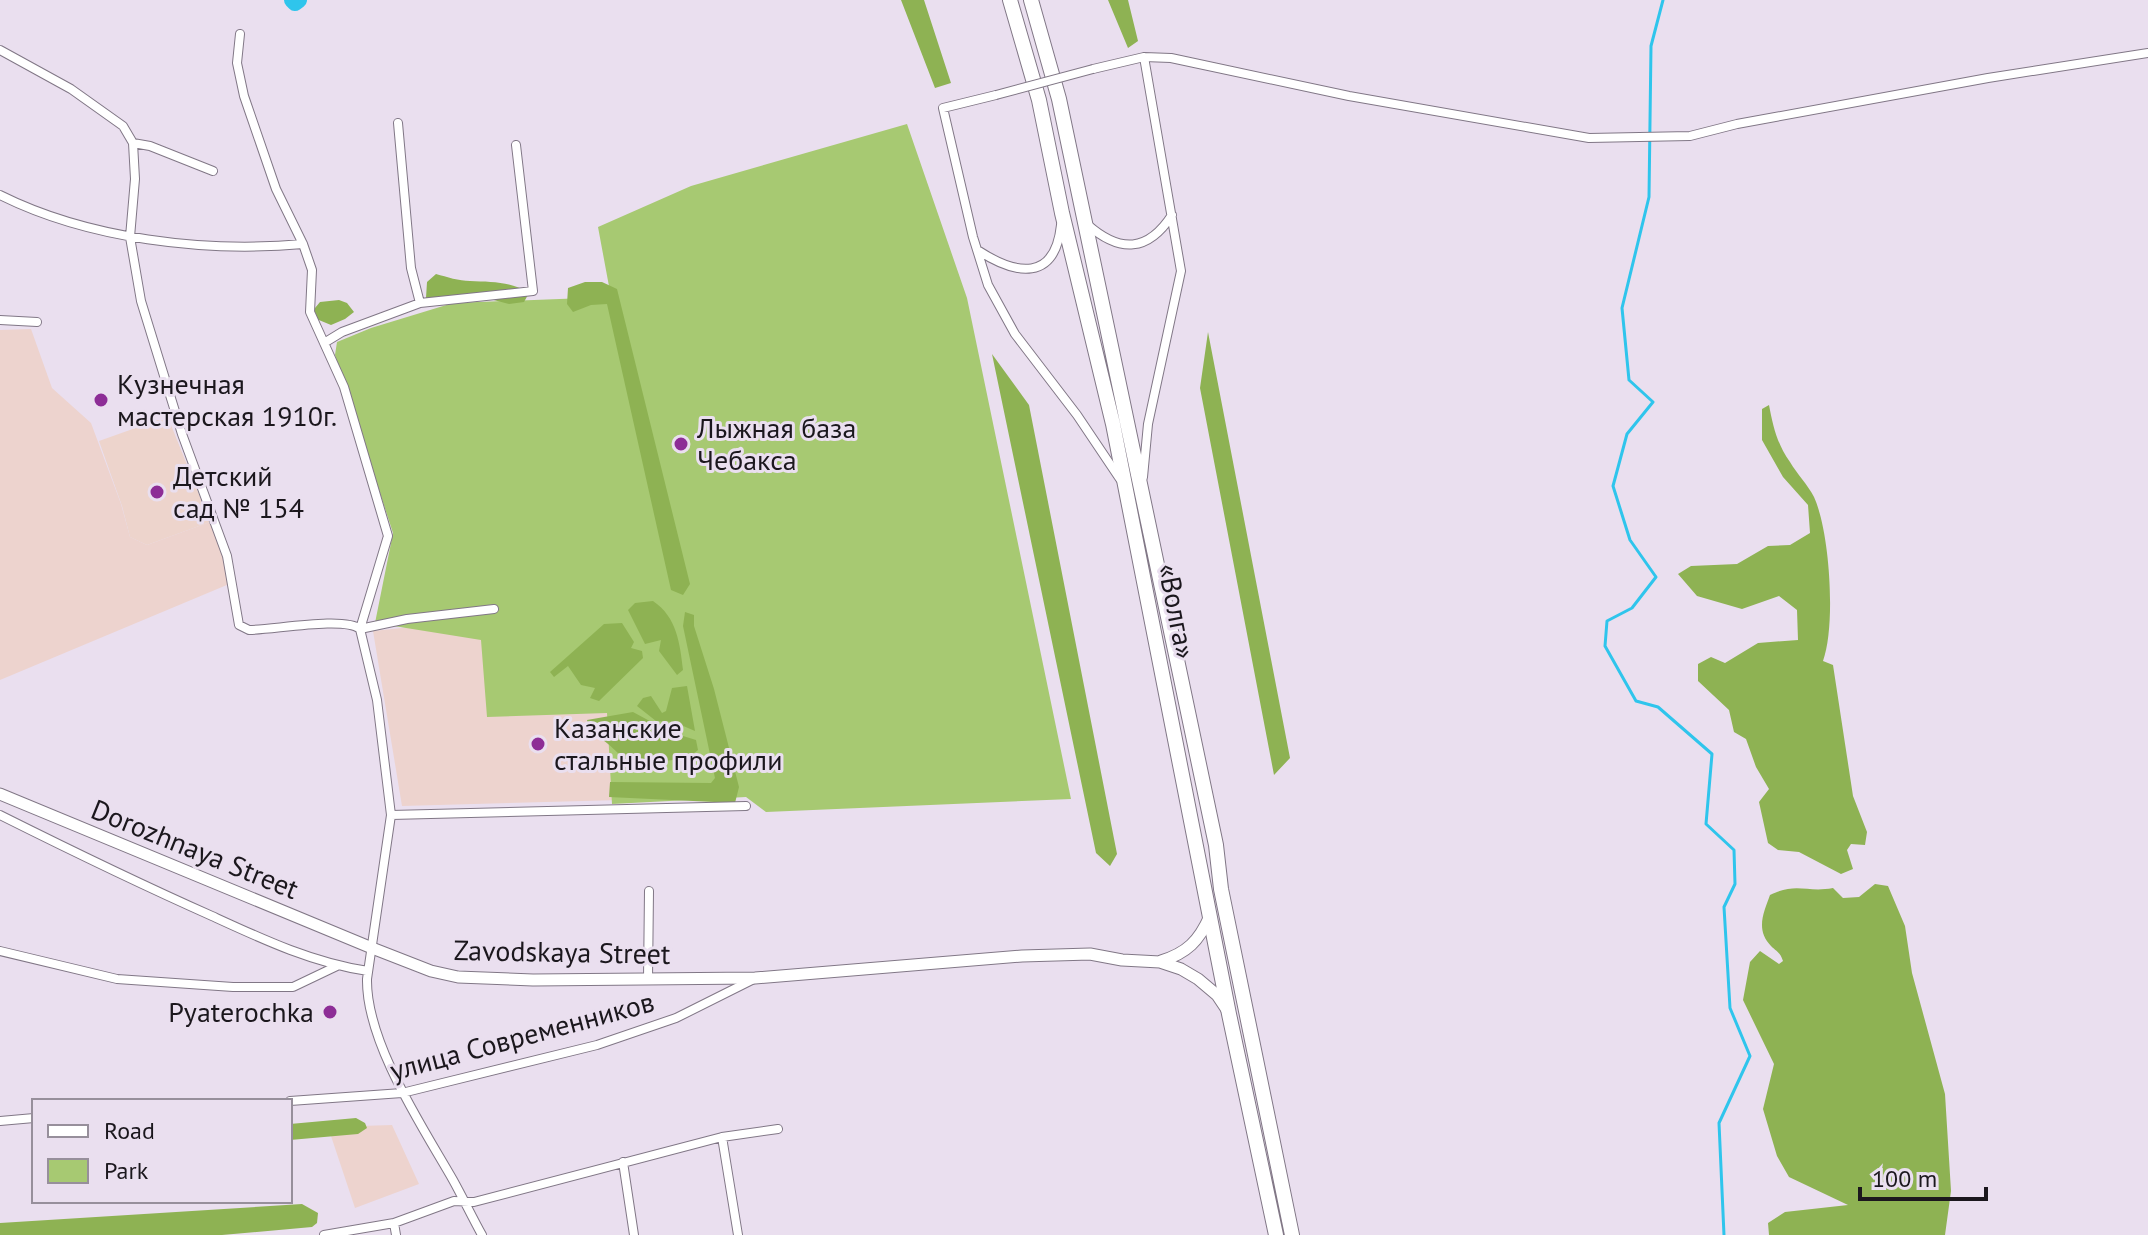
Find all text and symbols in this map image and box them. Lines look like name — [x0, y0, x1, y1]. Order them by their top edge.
place label: Кузнечная мастерская 1910г. — [117, 365, 337, 434]
marker: Кузнечная мастерская 1910г. — [92, 391, 110, 409]
place label: Лыжная база Чебакса — [696, 409, 856, 478]
marker: Лыжная база Чебакса — [672, 435, 690, 453]
place label: Детский сад № 154 — [173, 457, 304, 526]
marker: Детский сад № 154 — [148, 483, 166, 501]
street label: «Волга» — [1150, 560, 1205, 662]
place label: Казанские стальные профили — [554, 709, 782, 778]
marker: Казанские стальные профили — [529, 735, 547, 753]
street label: Dorozhnaya Street — [86, 790, 305, 907]
street label: Zavodskaya Street — [453, 931, 671, 972]
street label: улица Современников — [386, 982, 658, 1089]
place label: Pyaterochka — [168, 993, 314, 1030]
marker: Pyaterochka — [321, 1003, 339, 1021]
legend — [32, 1099, 292, 1203]
text: Road — [104, 1115, 155, 1146]
scale bar — [1860, 1151, 1986, 1201]
text: Park — [104, 1155, 149, 1186]
text: 100 m — [1872, 1163, 1937, 1194]

